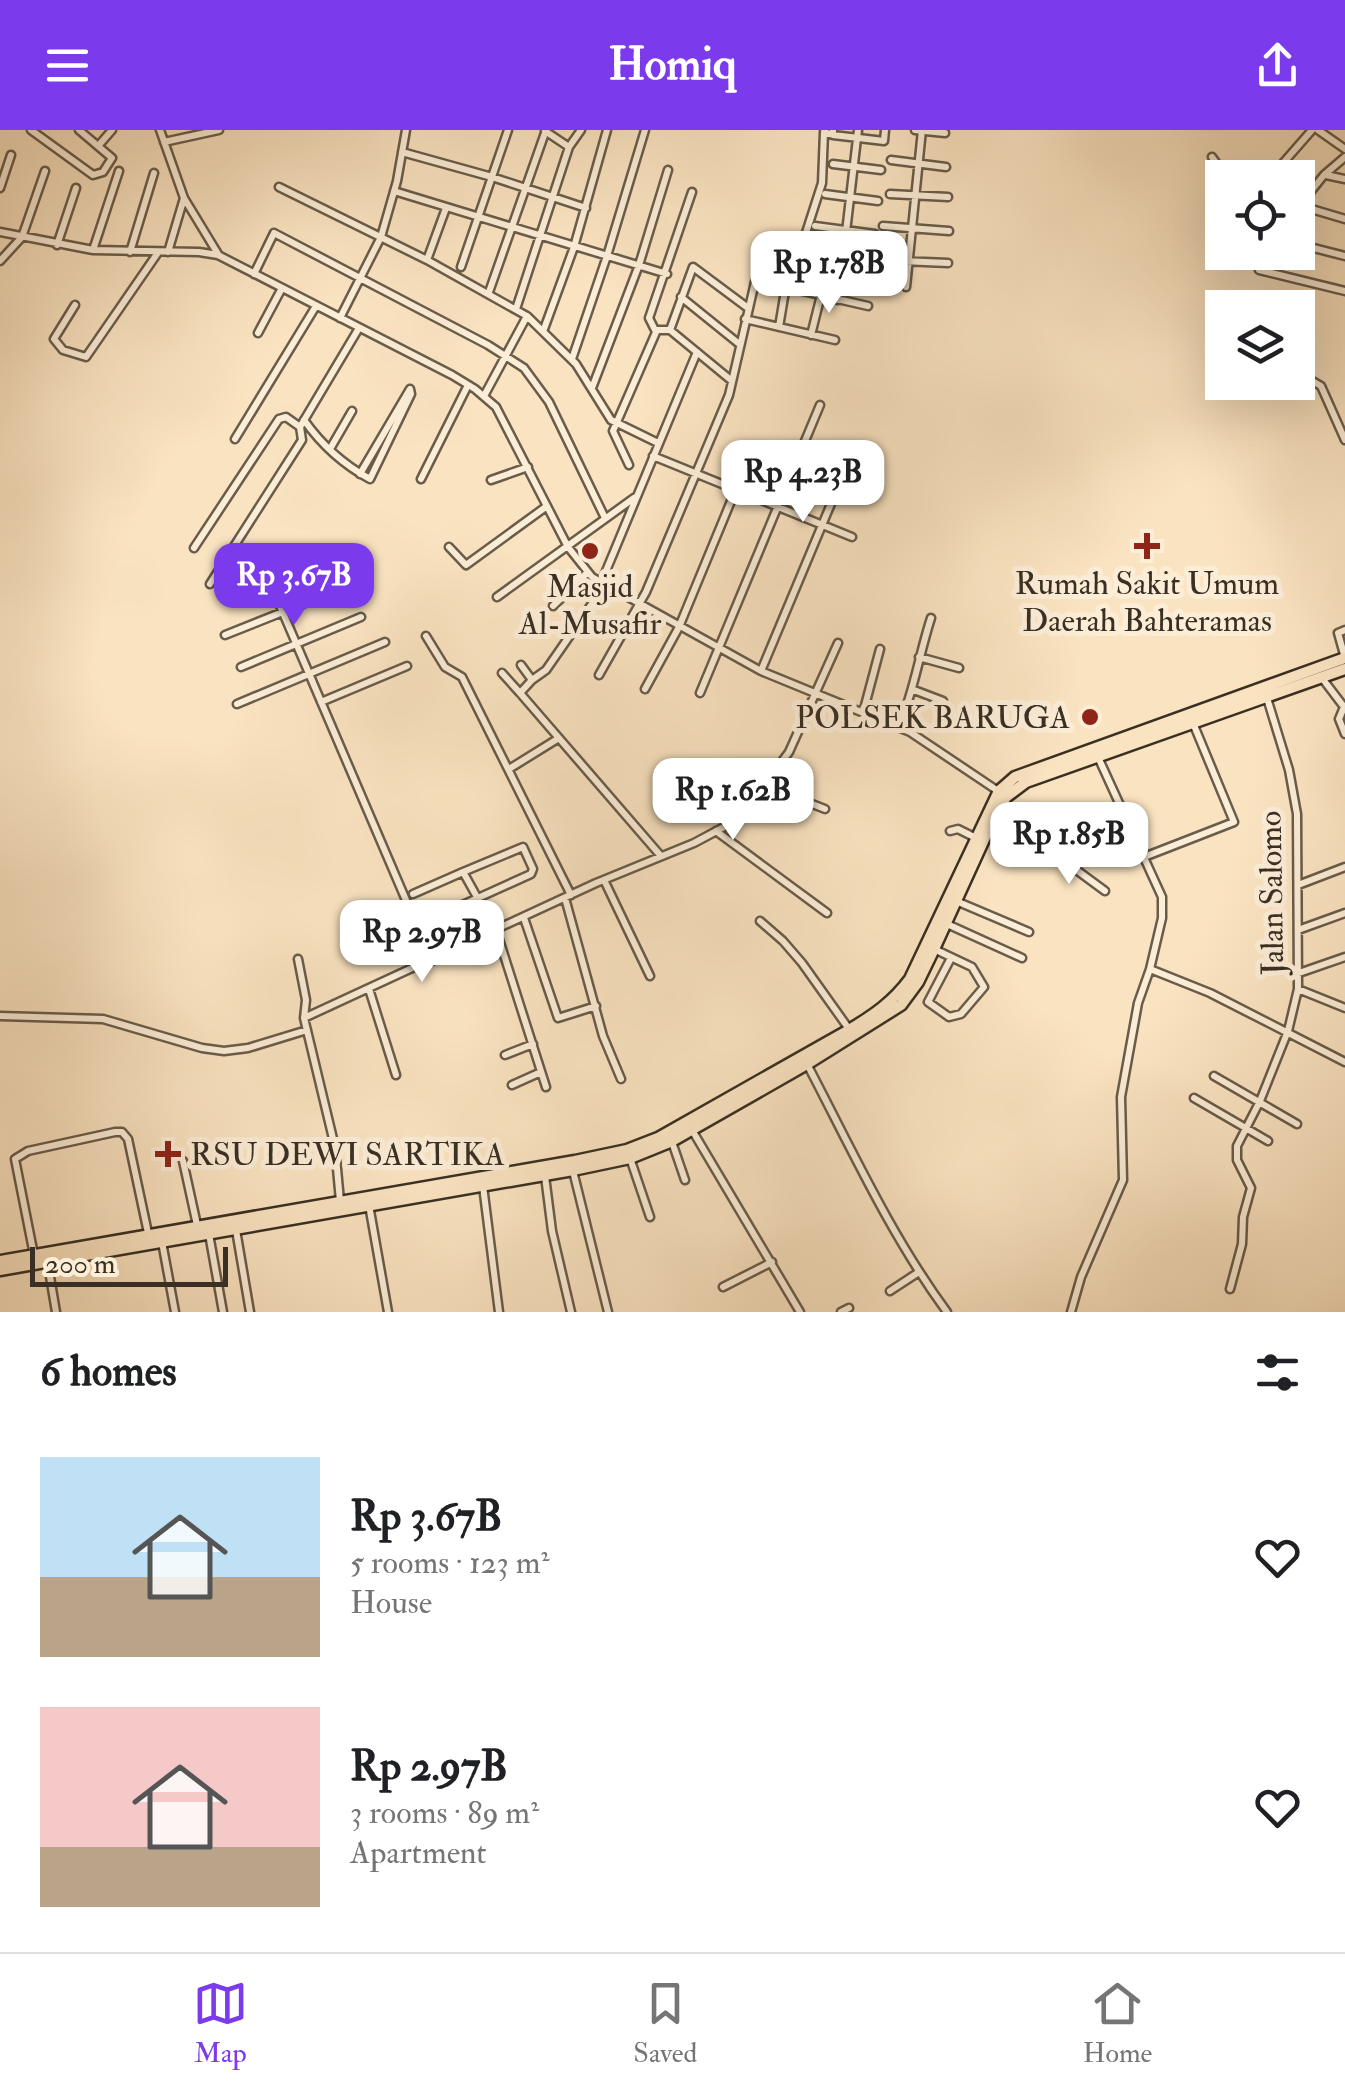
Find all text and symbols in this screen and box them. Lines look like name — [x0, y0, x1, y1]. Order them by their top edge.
text: Homiq — [608, 37, 737, 93]
icon: menu — [40, 38, 95, 93]
icon: share — [1250, 38, 1305, 93]
map controls — [1205, 160, 1315, 400]
button: locate — [1205, 160, 1315, 270]
pin: Rp 1.78B — [726, 231, 932, 316]
text: Rp 1.78B — [773, 243, 885, 283]
button: layers — [1205, 290, 1315, 400]
pin: Rp 4.23B — [700, 440, 906, 525]
text: Rp 4.23B — [743, 452, 863, 492]
marker: Rumah Sakit Umum Daerah Bahteramas — [1134, 533, 1160, 559]
marker: Masjid Al-Musafir — [579, 540, 601, 562]
pin: Rp 3.67B — [191, 543, 397, 628]
text: Rp 3.67B — [236, 555, 352, 595]
place label: Rumah Sakit Umum Daerah Bahteramas — [1015, 564, 1279, 641]
place label: Masjid Al-Musafir — [518, 567, 661, 644]
place label: POLSEK BARUGA — [795, 698, 1070, 738]
marker: POLSEK BARUGA — [1079, 706, 1101, 728]
pin: Rp 1.62B — [630, 758, 836, 843]
text: Rp 1.62B — [675, 770, 791, 810]
pin: Rp 1.85B — [966, 802, 1172, 887]
street label: Jalan Salomo — [1251, 810, 1293, 977]
text: Rp 1.85B — [1012, 814, 1126, 854]
pin: Rp 2.97B — [319, 900, 525, 985]
text: Rp 2.97B — [362, 912, 482, 952]
place label: RSU DEWI SARTIKA — [190, 1135, 505, 1175]
marker: RSU DEWI SARTIKA — [155, 1141, 181, 1167]
scale bar — [30, 1242, 228, 1286]
text: 200 m — [45, 1247, 116, 1282]
icon: filters — [1250, 1345, 1305, 1400]
text: 6 homes — [40, 1346, 177, 1398]
text: Rp 3.67B — [350, 1491, 502, 1543]
icon: home — [120, 1497, 240, 1617]
icon: heart — [1250, 1530, 1305, 1585]
text: 5 rooms · 123 m² — [350, 1543, 549, 1583]
text: House — [350, 1583, 432, 1623]
text: Rp 2.97B — [350, 1741, 508, 1793]
icon: home — [120, 1747, 240, 1867]
icon: heart — [1250, 1780, 1305, 1835]
text: 3 rooms · 89 m² — [350, 1793, 539, 1833]
text: Apartment — [350, 1833, 487, 1873]
tab: Map — [193, 1976, 248, 2071]
tab: Saved — [633, 1976, 697, 2071]
tab: Home — [1083, 1976, 1152, 2071]

